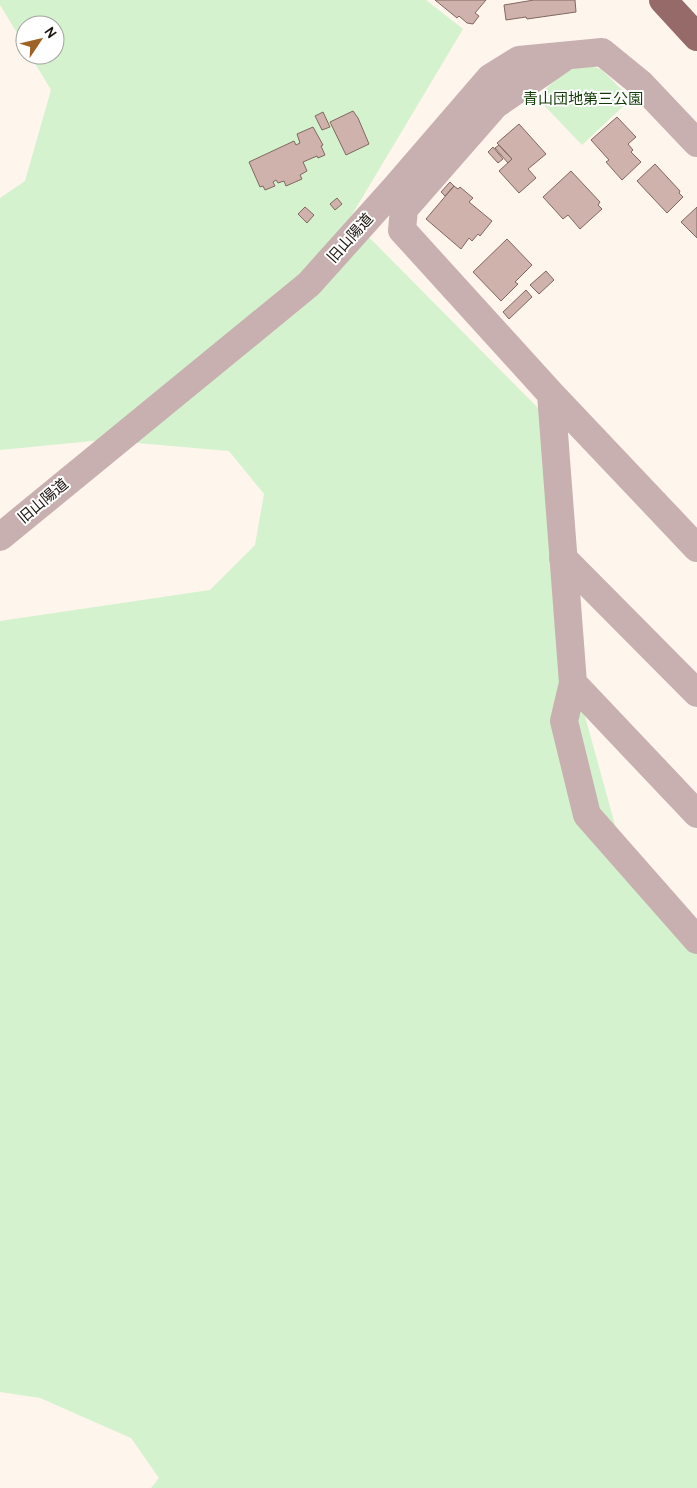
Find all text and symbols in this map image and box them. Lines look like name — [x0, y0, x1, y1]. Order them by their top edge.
north arrow — [15, 15, 65, 65]
text: N — [40, 23, 61, 42]
park label: 青山団地第三公園 — [523, 90, 643, 108]
street label: 旧山陽道 — [323, 210, 377, 266]
street label: 旧山陽道 — [14, 475, 72, 527]

